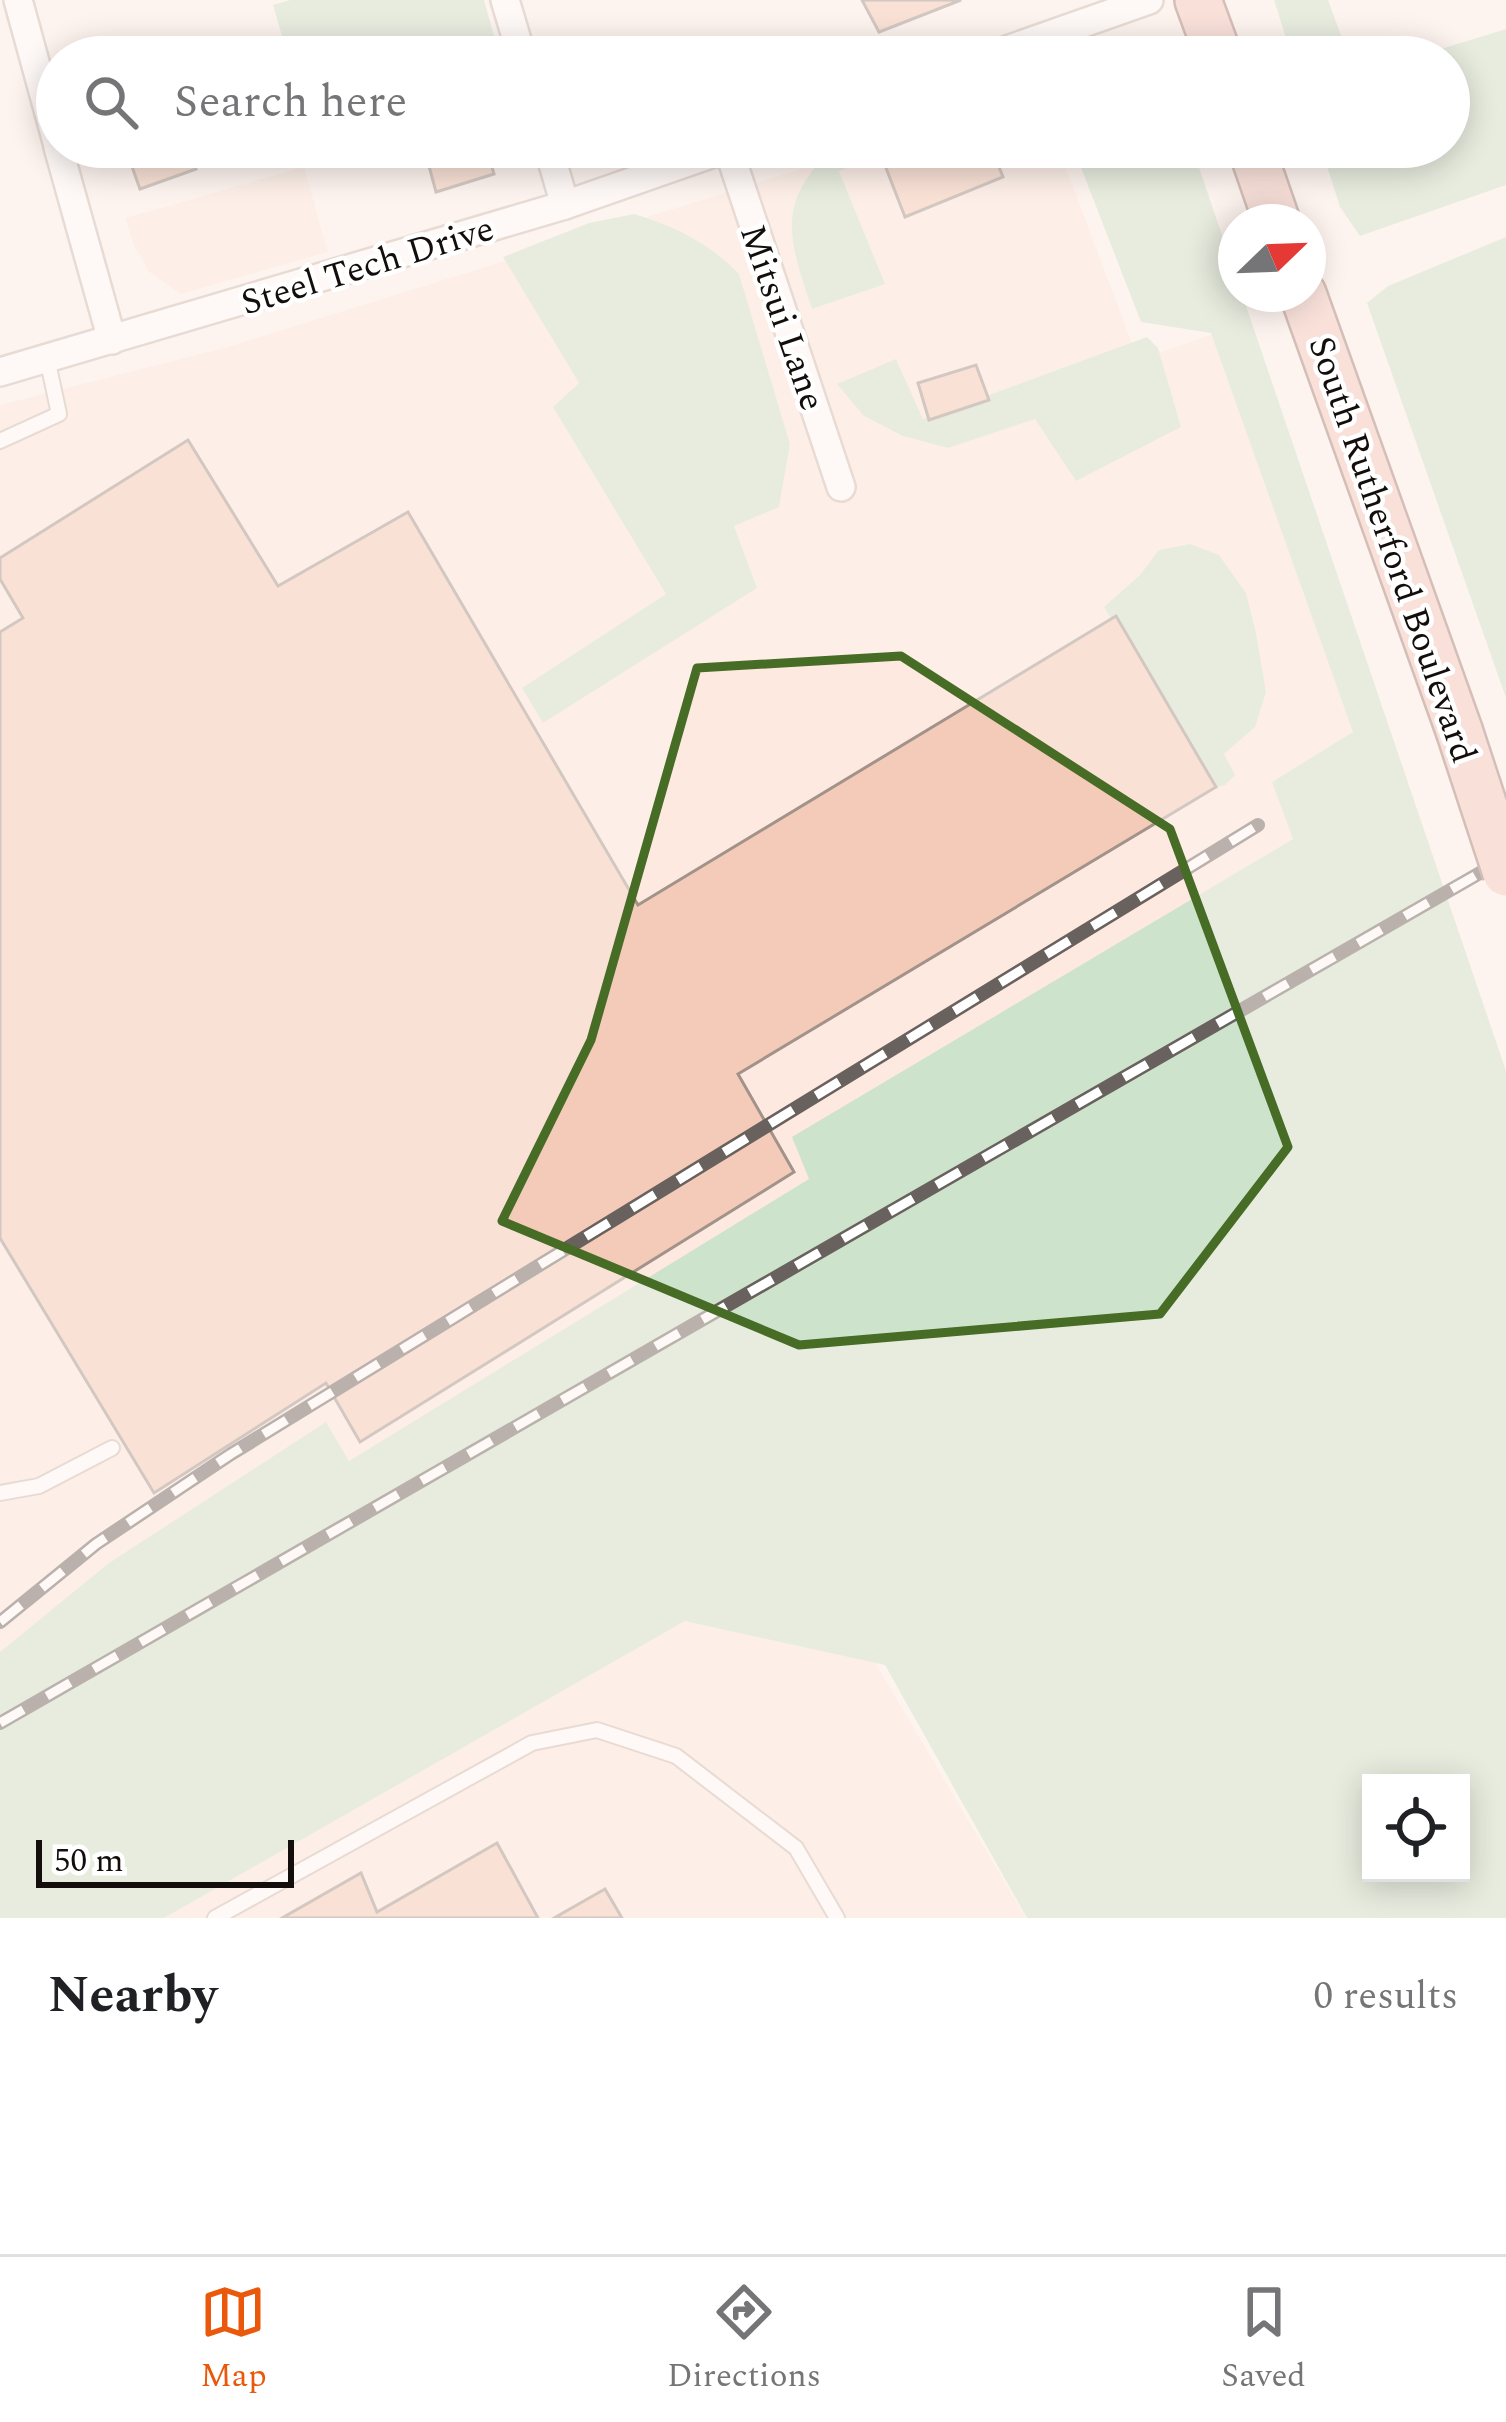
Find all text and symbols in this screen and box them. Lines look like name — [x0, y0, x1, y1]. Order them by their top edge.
search box — [36, 36, 1470, 168]
text: Search here — [174, 68, 407, 137]
icon: search — [78, 69, 144, 135]
street label: Steel Tech Drive — [234, 202, 501, 331]
north arrow — [1218, 204, 1326, 312]
street label: Mitsui Lane — [724, 217, 839, 418]
street label: South Rutherford Boulevard — [1293, 329, 1491, 771]
map controls — [1362, 1774, 1470, 1882]
button: locate — [1362, 1774, 1470, 1882]
scale bar — [36, 1834, 294, 1887]
text: 50 m — [54, 1836, 124, 1886]
text: Nearby — [48, 1957, 217, 2035]
text: 0 results — [1314, 1967, 1458, 2026]
tab: Map — [200, 2279, 267, 2401]
tab: Directions — [667, 2279, 821, 2401]
tab: Saved — [1221, 2279, 1306, 2401]

